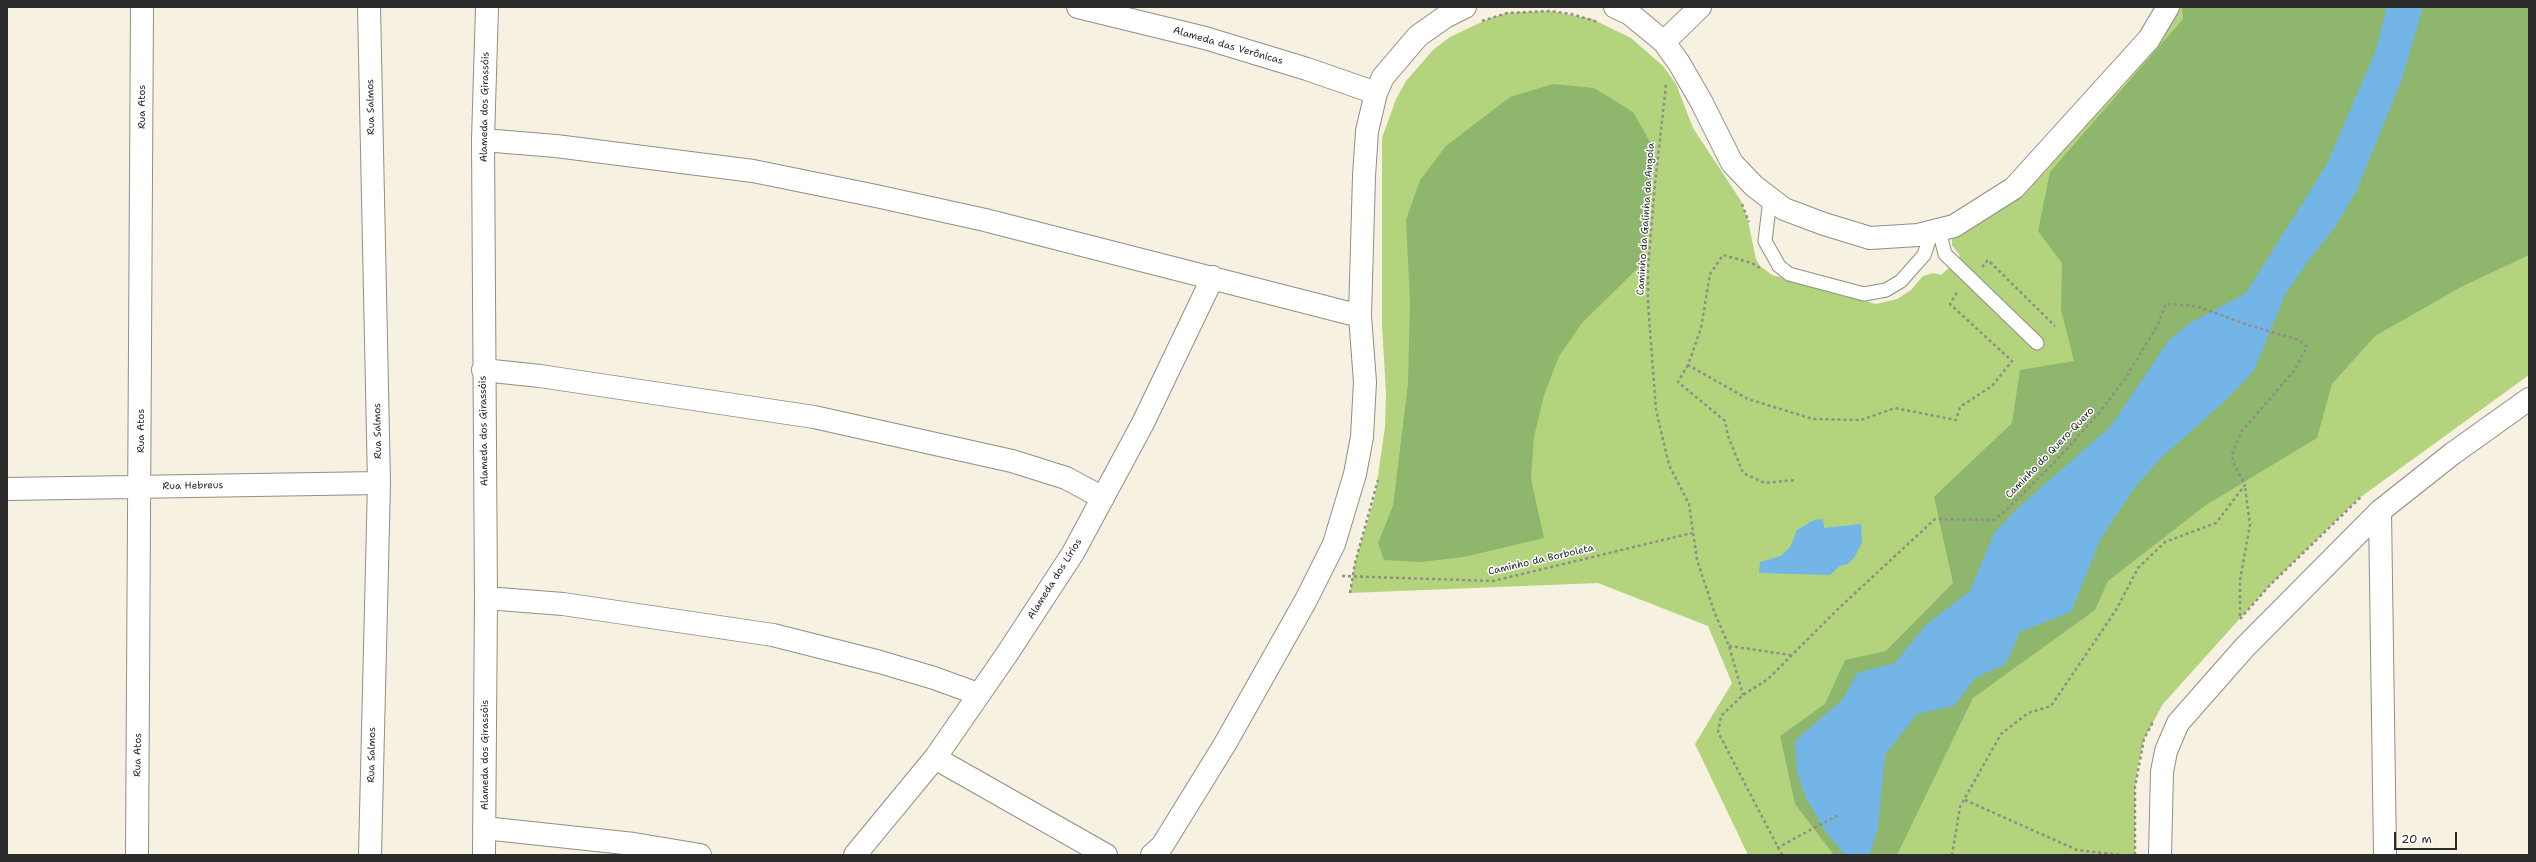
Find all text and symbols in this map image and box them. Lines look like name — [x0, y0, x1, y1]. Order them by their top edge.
street label: Alameda das Verônicas — [1172, 25, 1284, 67]
street label: Alameda dos Girassóis — [478, 52, 492, 162]
street label: Rua Salmos — [365, 79, 377, 135]
street label: Rua Atos — [136, 85, 148, 129]
street label: Caminho da Galinha da Angola — [1635, 142, 1657, 296]
street label: Alameda dos Girassóis — [477, 376, 491, 486]
street label: Rua Salmos — [372, 403, 384, 459]
street label: Caminho do Quero-Quero — [2003, 405, 2097, 501]
street label: Rua Atos — [135, 409, 147, 453]
street label: Rua Hebreus — [162, 479, 224, 493]
street label: Alameda dos Lírios — [1025, 536, 1085, 622]
street label: Caminho da Borboleta — [1487, 542, 1595, 578]
street label: Alameda dos Girassóis — [479, 700, 491, 810]
street label: Rua Salmos — [366, 727, 378, 783]
street label: Rua Atos — [132, 733, 144, 777]
scale bar — [2396, 824, 2459, 850]
text: 20 m — [2401, 831, 2432, 847]

